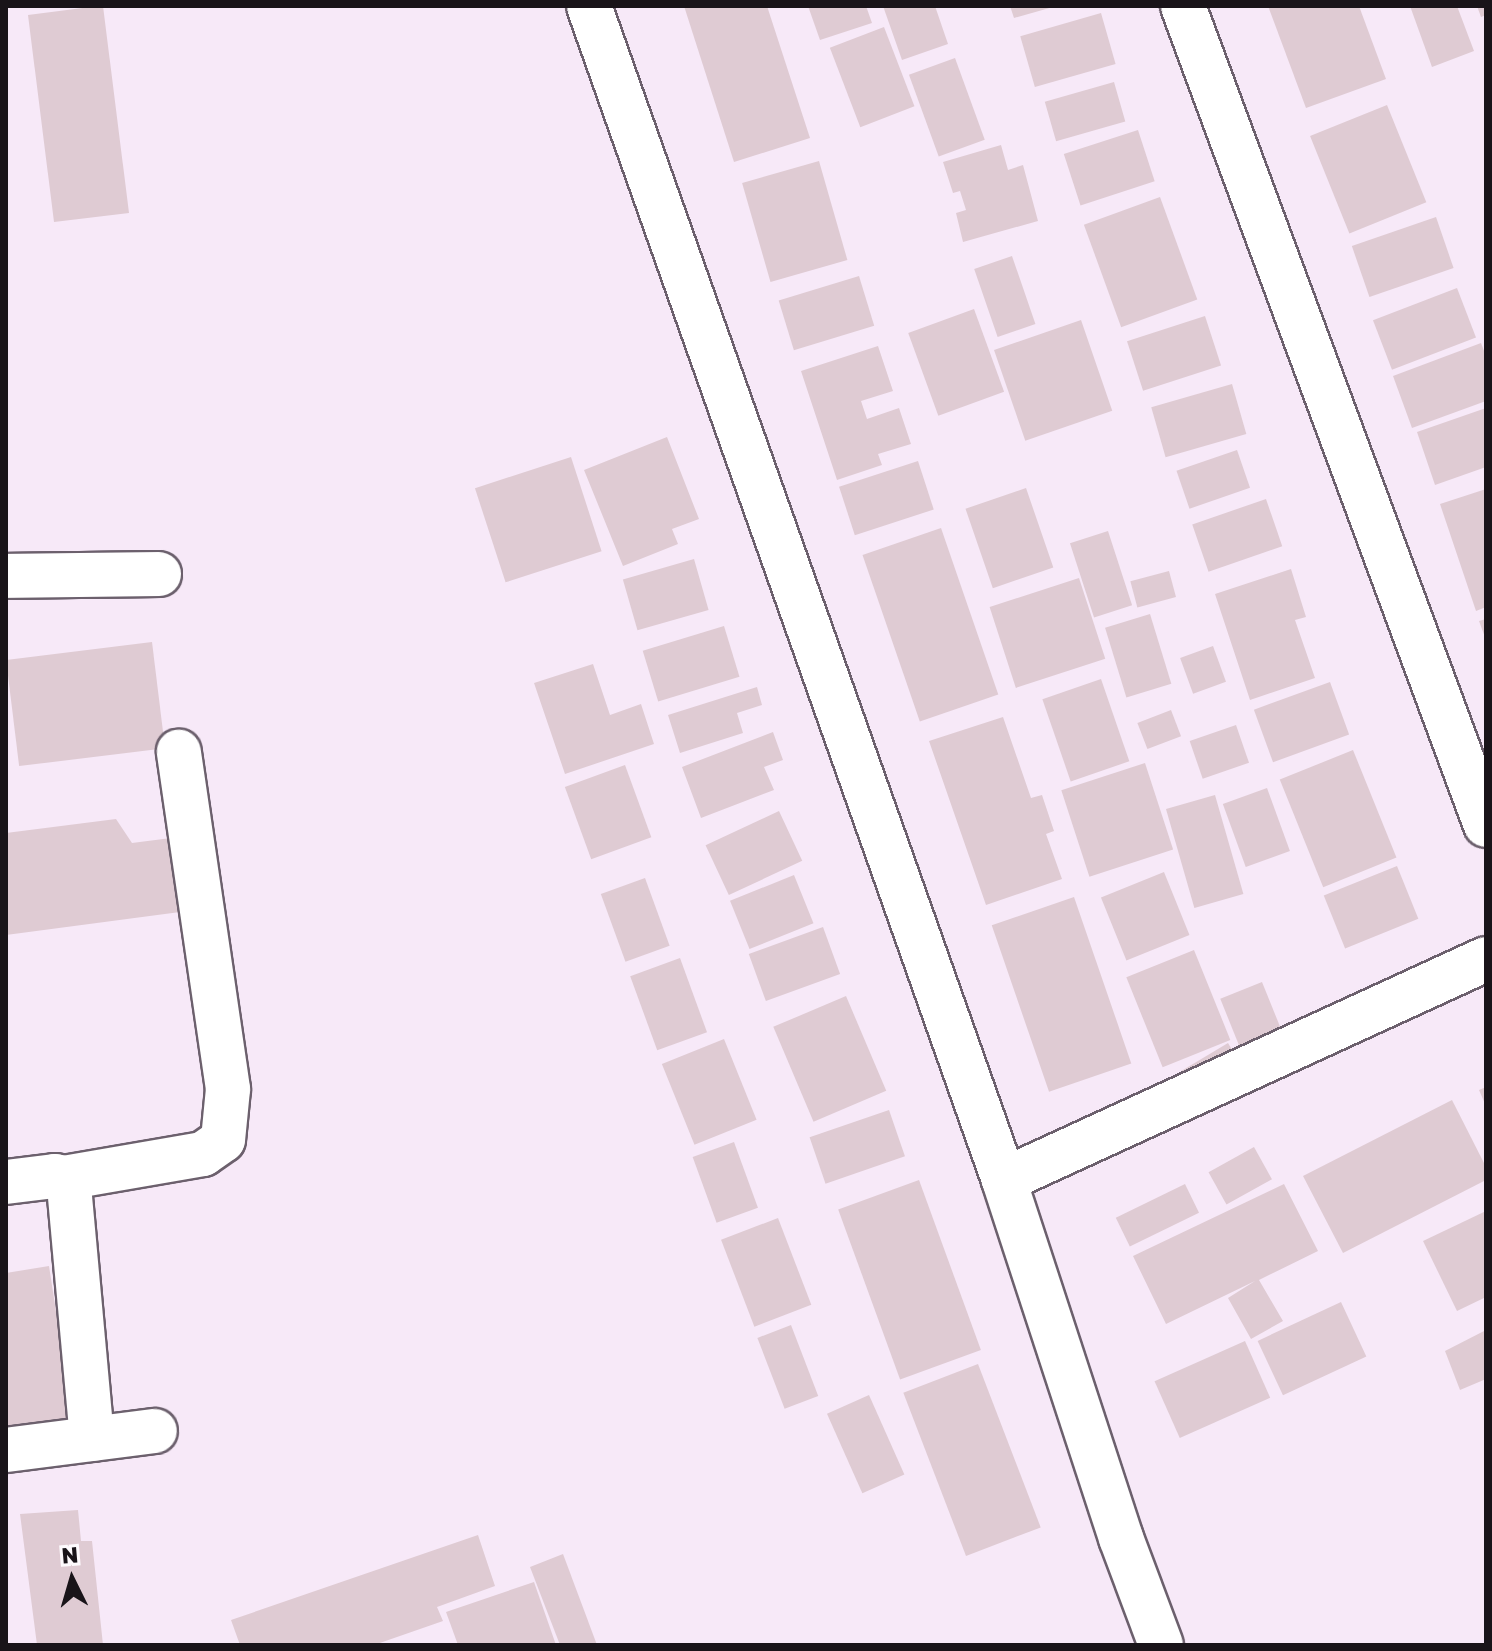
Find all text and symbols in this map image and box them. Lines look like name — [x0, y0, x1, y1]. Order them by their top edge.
north arrow — [32, 1539, 112, 1619]
text: N — [60, 1540, 79, 1569]

